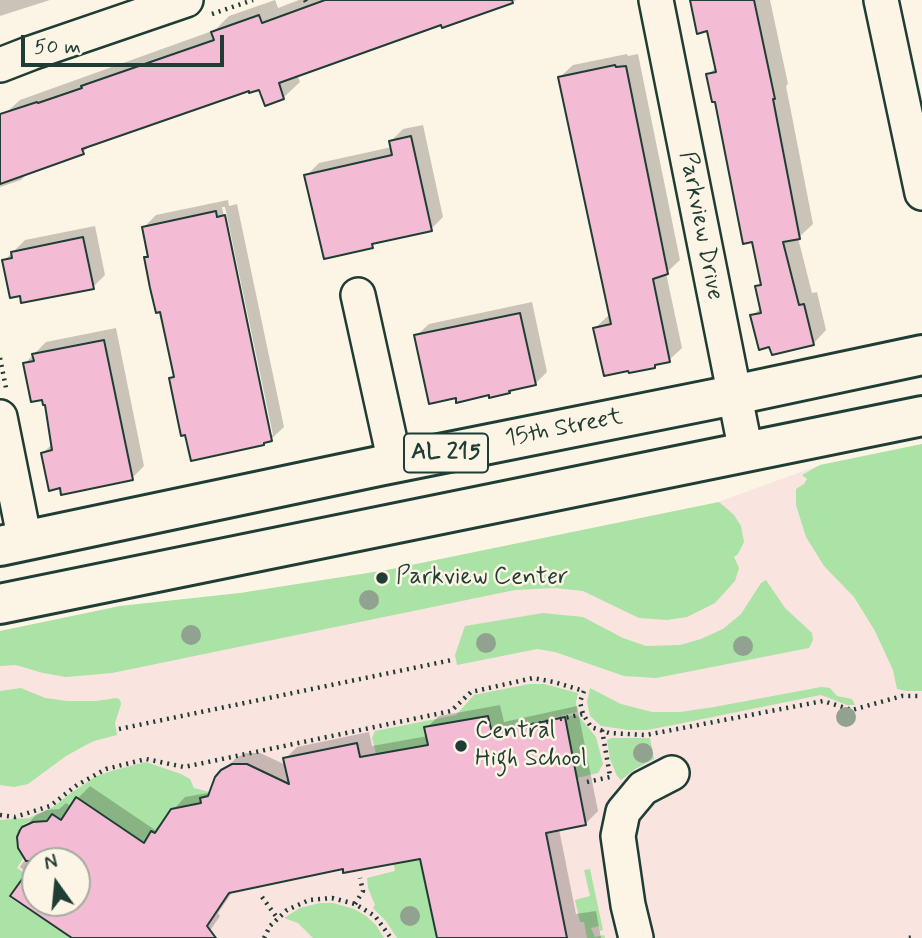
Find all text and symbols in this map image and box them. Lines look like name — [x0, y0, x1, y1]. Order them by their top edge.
scale bar — [24, 21, 228, 65]
text: 50 m — [34, 33, 81, 61]
street label: Parkview Drive — [671, 149, 729, 303]
street label: 15th Street — [503, 404, 625, 454]
road number: AL 215 — [404, 433, 488, 472]
place label: Parkview Center — [396, 564, 568, 592]
marker: Parkview Center — [374, 570, 390, 586]
place label: Central High School — [475, 718, 587, 774]
marker: Central High School — [453, 738, 469, 754]
north arrow — [21, 847, 91, 917]
text: N — [42, 849, 60, 877]

